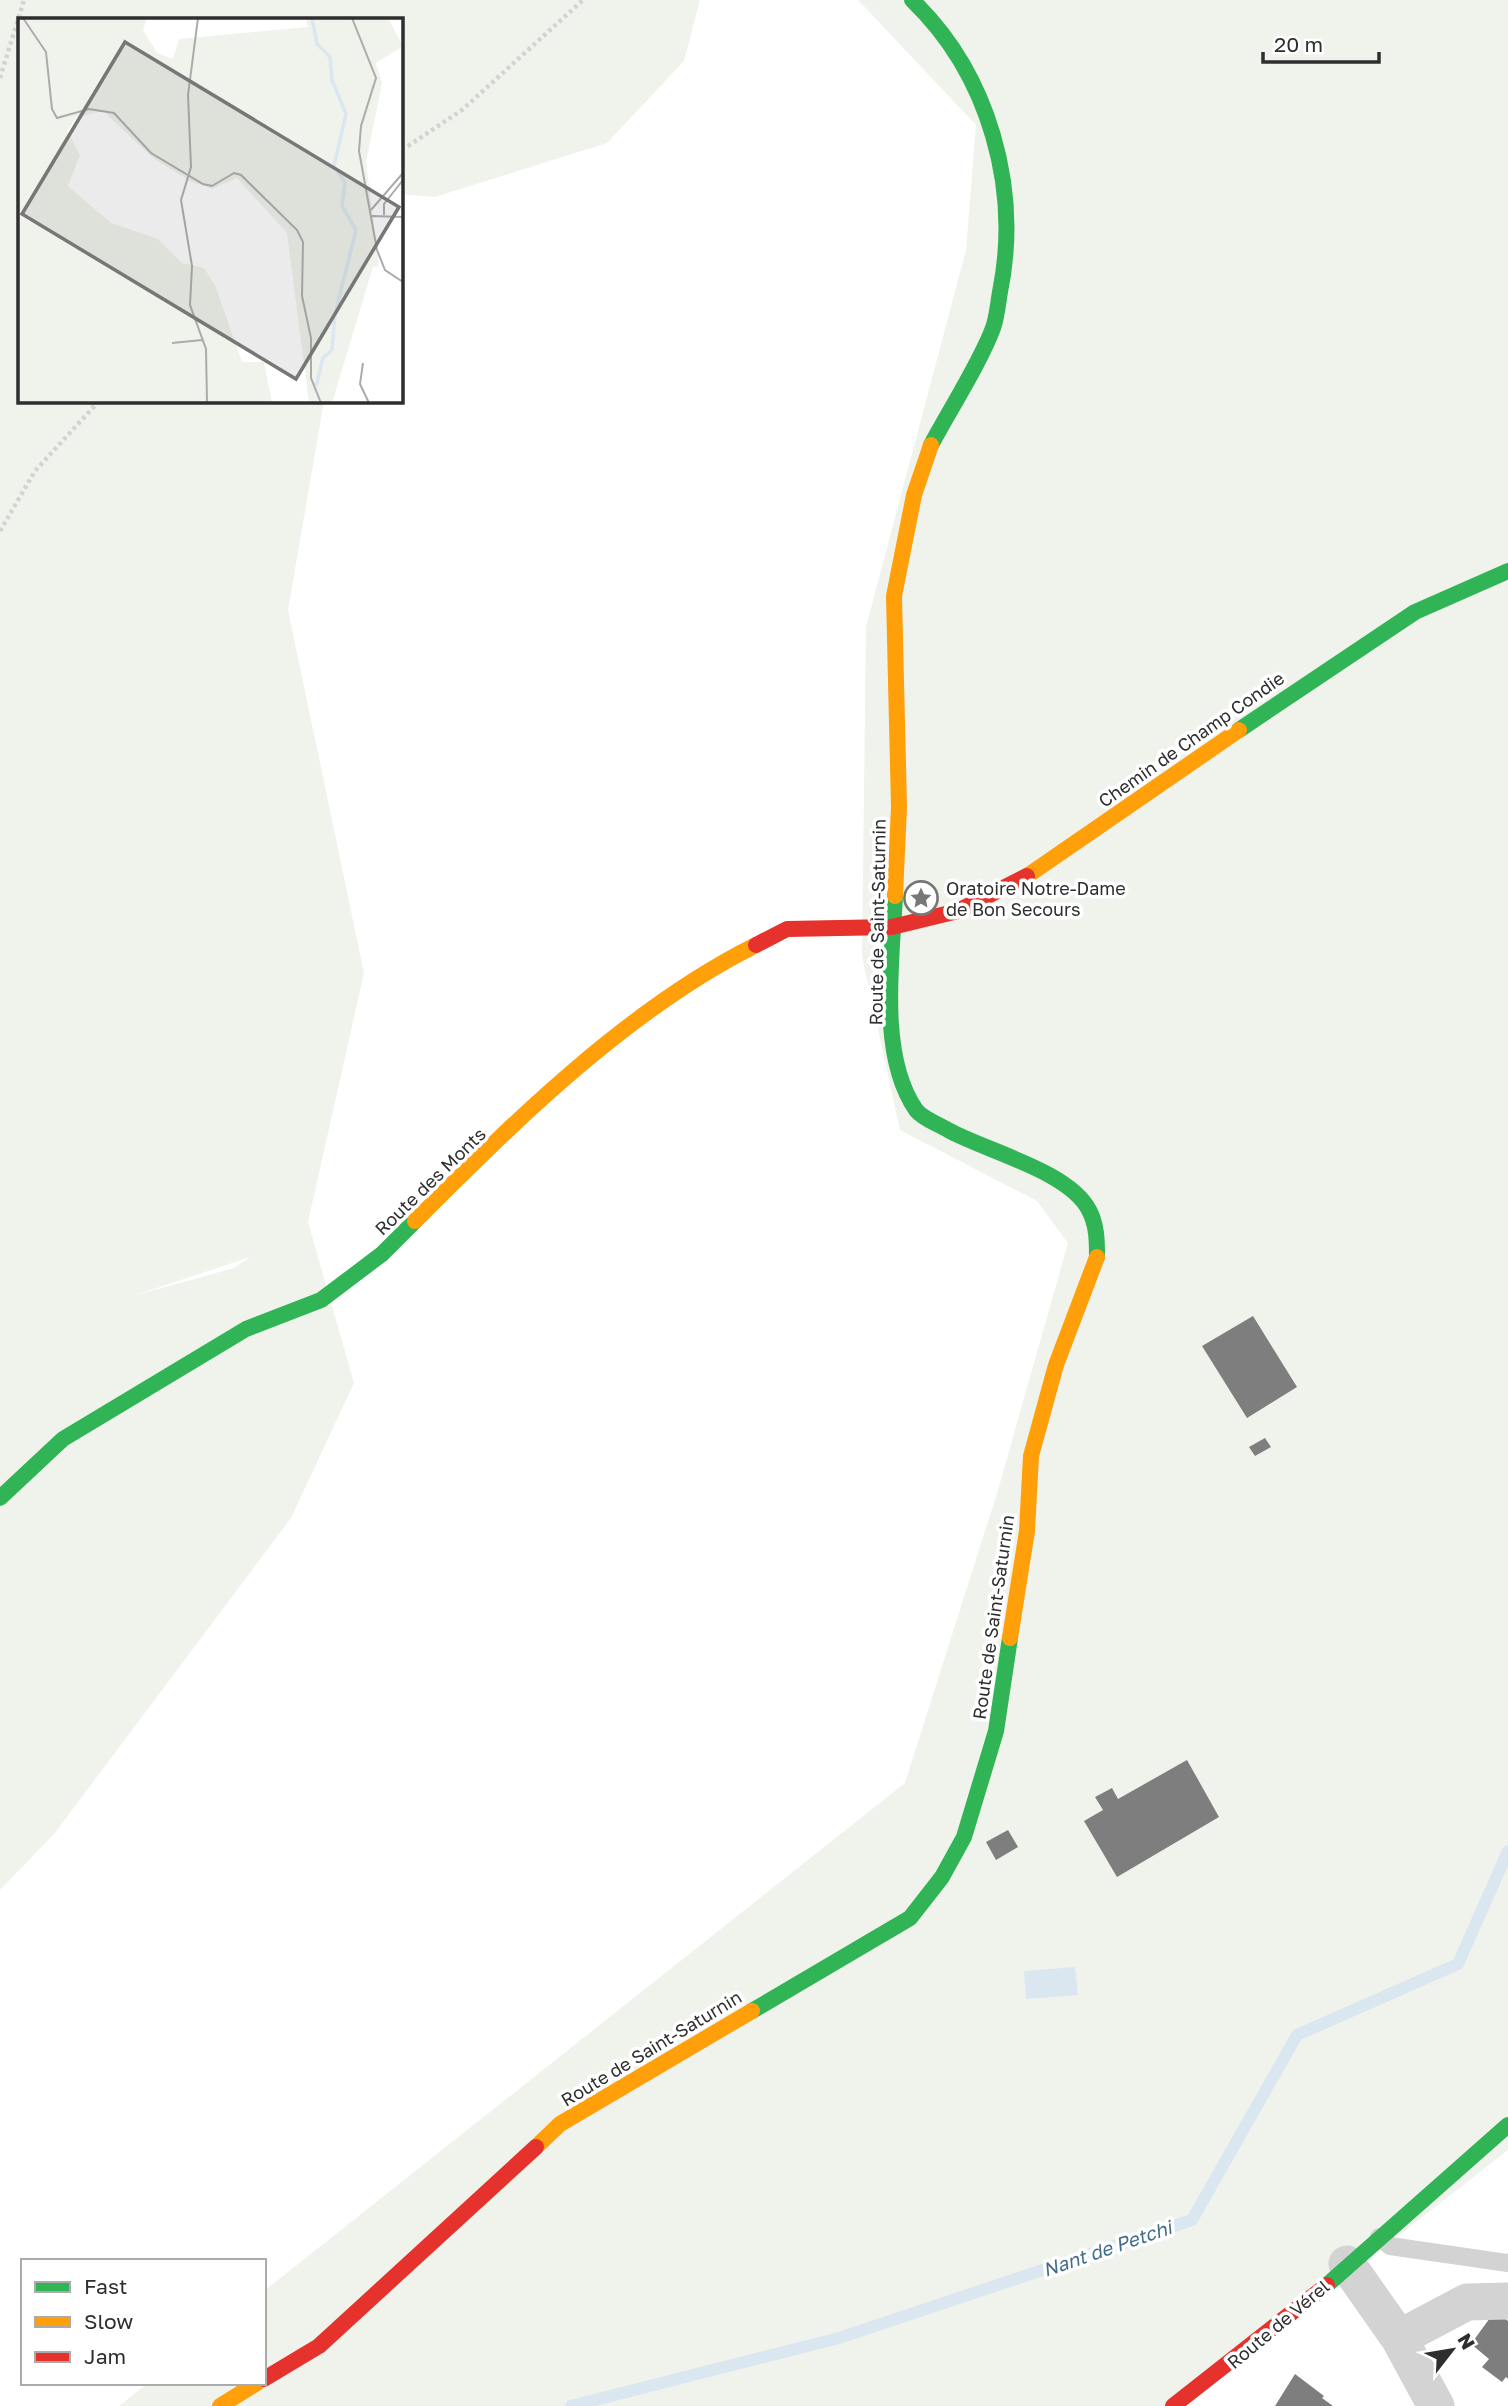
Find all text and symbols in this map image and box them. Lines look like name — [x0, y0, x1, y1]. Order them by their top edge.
inset map — [18, 18, 402, 402]
scale bar — [1263, 21, 1378, 65]
text: 20 m — [1274, 31, 1323, 57]
street label: Chemin de Champ Condie — [1094, 666, 1288, 812]
street label: Route de Saint-Saturnin — [864, 819, 890, 1025]
place label: Oratoire Notre-Dame de Bon Secours — [946, 877, 1126, 920]
place icon: Oratoire Notre-Dame de Bon Secours — [902, 879, 940, 917]
street label: Route des Monts — [370, 1123, 490, 1239]
street label: Route de Saint-Saturnin — [968, 1513, 1018, 1721]
street label: Route de Saint-Saturnin — [557, 1985, 745, 2111]
water label: Nant de Petchi — [1040, 2215, 1176, 2281]
legend — [21, 2259, 266, 2385]
text: Fast — [84, 2273, 127, 2299]
street label: Route de Vérel — [1223, 2275, 1334, 2373]
text: Slow — [84, 2308, 133, 2334]
north arrow — [1417, 2315, 1487, 2385]
text: N — [1453, 2329, 1481, 2353]
text: Jam — [84, 2343, 126, 2369]

